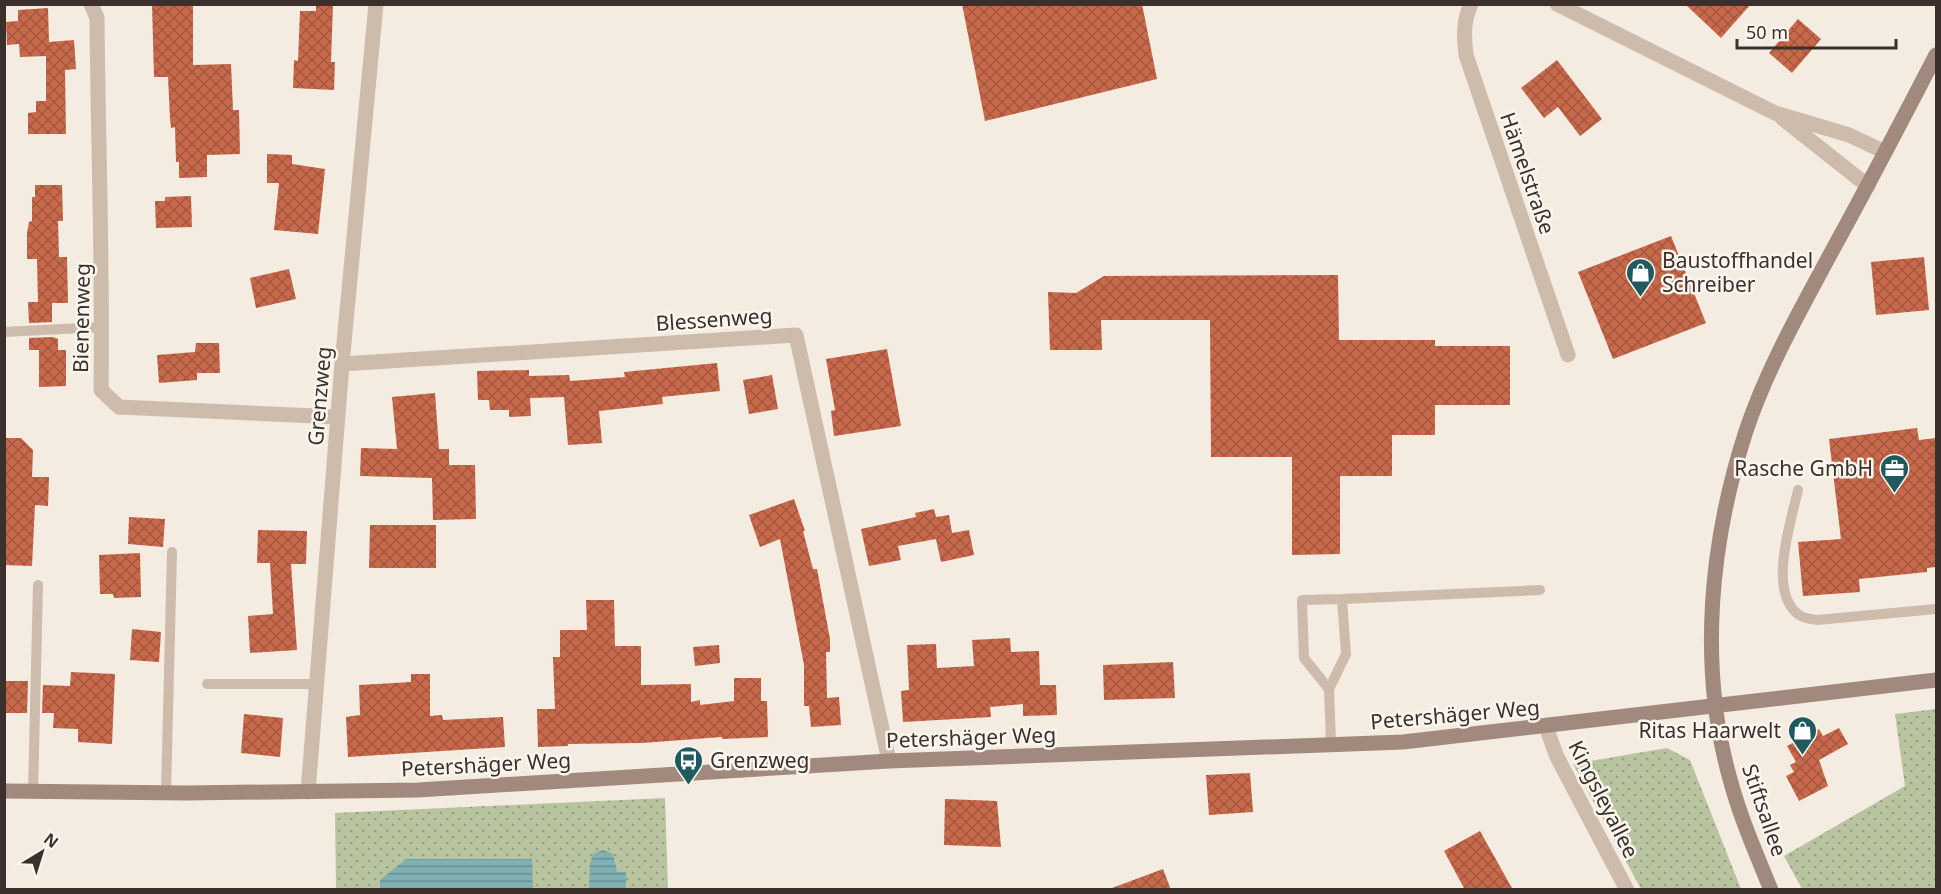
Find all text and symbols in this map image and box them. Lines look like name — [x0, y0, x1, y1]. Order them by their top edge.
scale bar — [1737, 12, 1896, 50]
text: 50 m — [1746, 20, 1788, 44]
street label: Hämelstraße — [1494, 108, 1562, 238]
place label: Baustoffhandel Schreiber — [1662, 246, 1813, 298]
shop icon: Baustoffhandel Schreiber — [1625, 256, 1657, 298]
street label: Bienenweg — [66, 263, 96, 373]
street label: Blessenweg — [655, 301, 773, 337]
street label: Grenzweg — [301, 345, 337, 447]
office icon: Rasche GmbH — [1878, 452, 1910, 494]
place label: Rasche GmbH — [1734, 454, 1873, 482]
street label: Petershäger Weg — [1369, 693, 1541, 735]
shop icon: Ritas Haarwelt — [1786, 714, 1818, 756]
place label: Ritas Haarwelt — [1638, 716, 1781, 744]
street label: Petershäger Weg — [885, 720, 1057, 754]
street label: Kingsleyallee — [1562, 736, 1646, 862]
bus stop icon: Grenzweg — [673, 744, 705, 786]
street label: Petershäger Weg — [400, 746, 572, 782]
place label: Grenzweg — [710, 746, 810, 774]
street label: Stiftsallee — [1736, 760, 1794, 860]
north arrow — [12, 822, 72, 882]
text: N — [39, 828, 63, 853]

